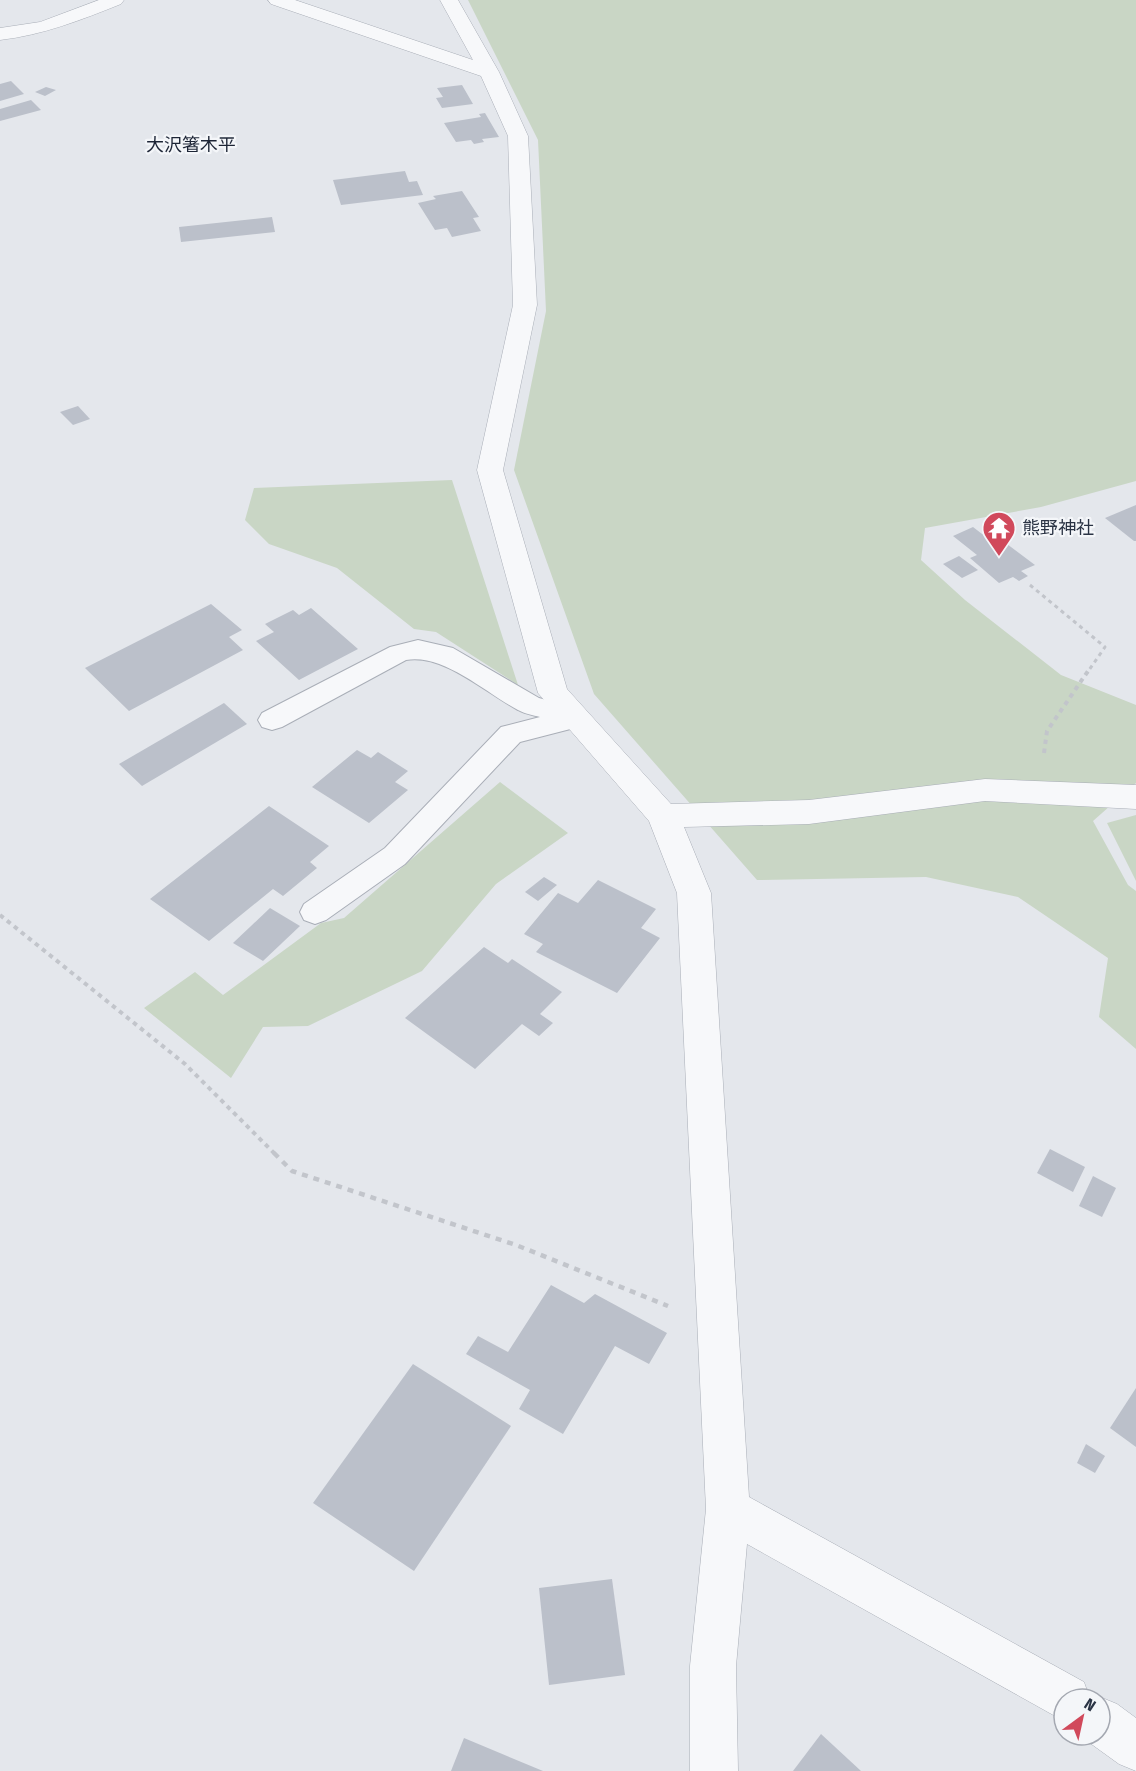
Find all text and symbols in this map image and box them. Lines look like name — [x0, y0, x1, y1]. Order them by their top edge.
district label: 大沢箸木平 — [146, 134, 236, 156]
temple icon: 熊野神社 — [981, 510, 1017, 557]
place label: 熊野神社 — [1022, 517, 1094, 539]
north arrow — [1052, 1687, 1112, 1747]
text: N — [1081, 1694, 1099, 1715]

